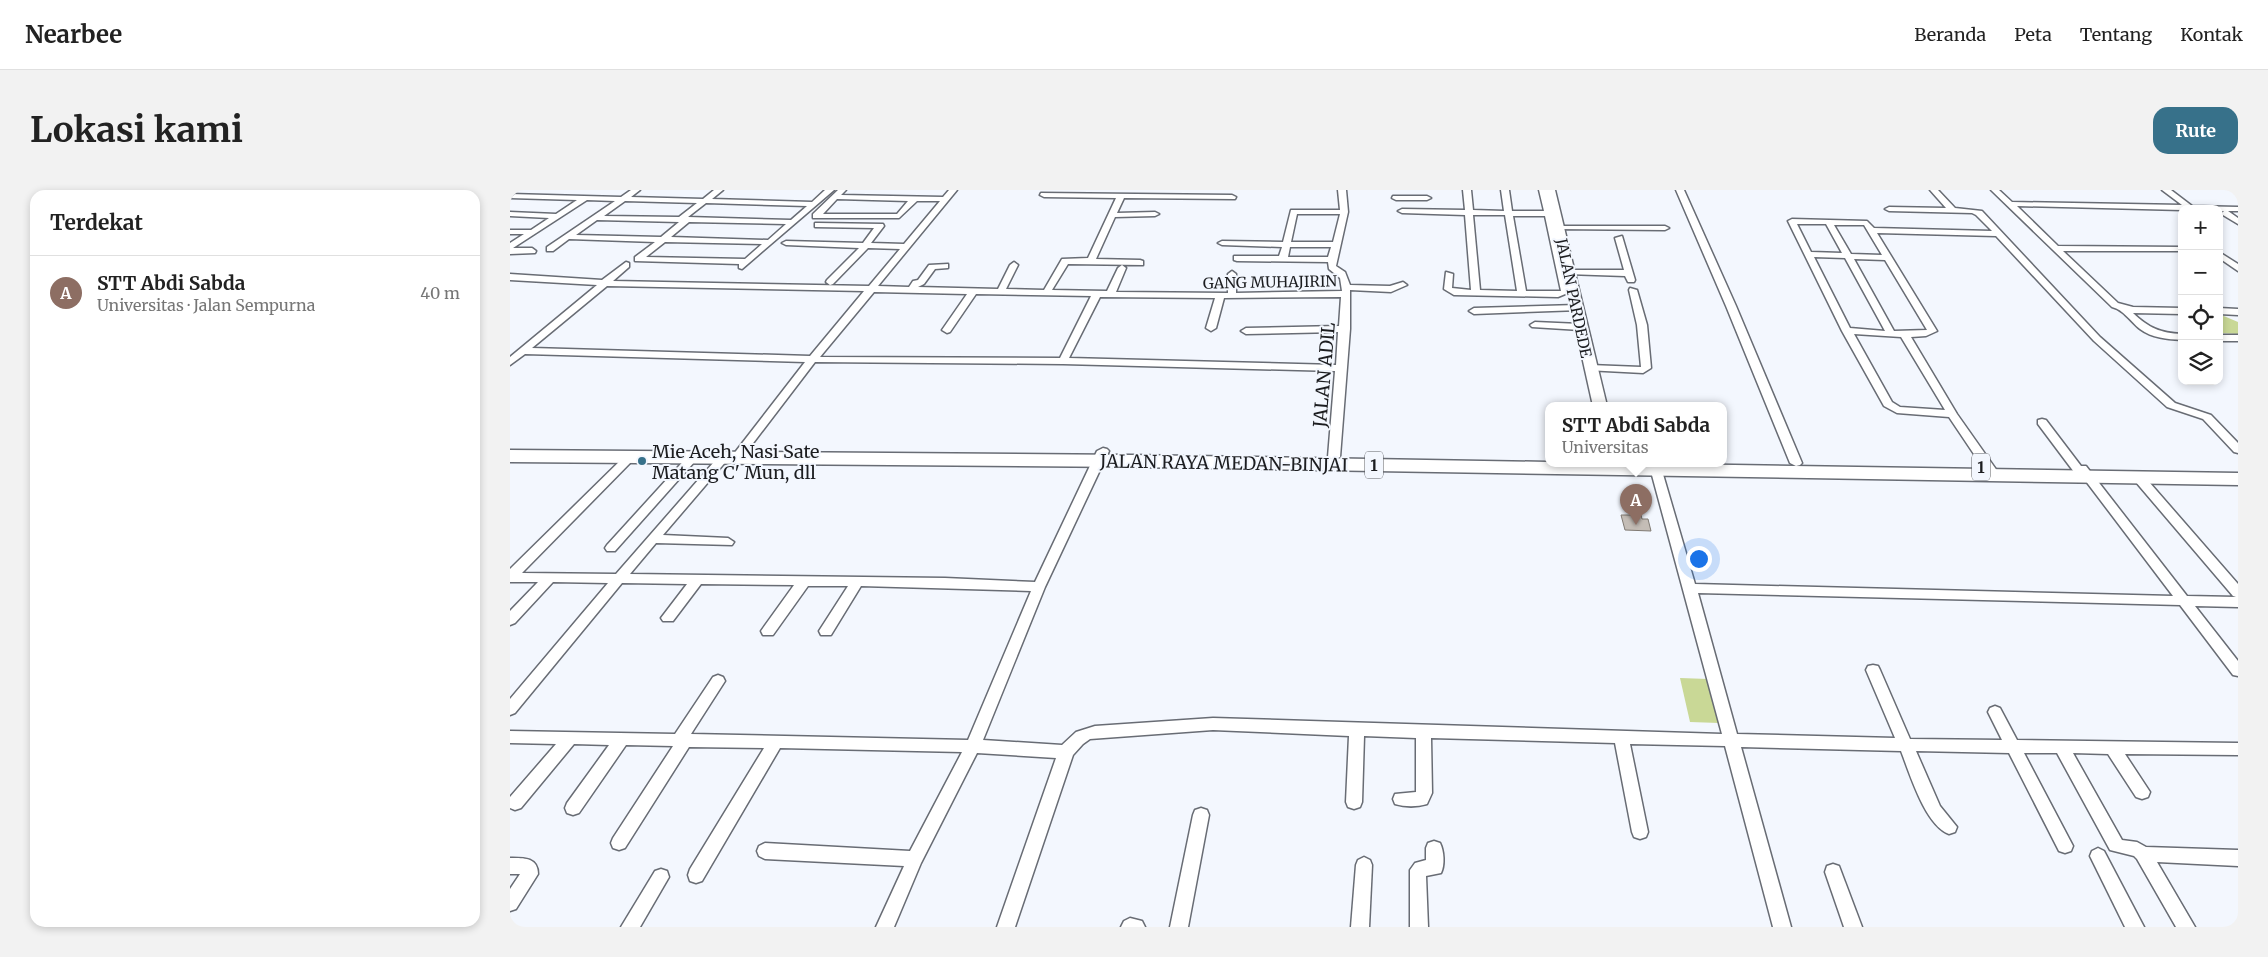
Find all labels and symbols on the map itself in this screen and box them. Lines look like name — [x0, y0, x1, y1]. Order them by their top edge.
street label: JALAN PARDEDE — [1552, 236, 1596, 360]
street label: GANG MUHAJIRIN — [1203, 271, 1338, 293]
street label: JALAN ADIL — [1308, 322, 1340, 429]
place label: Mie Aceh, Nasi Sate Matang C' Mun, dll — [652, 440, 820, 484]
street label: JALAN RAYA MEDAN-BINJAI — [1099, 449, 1348, 477]
road number: 1 — [1365, 452, 1383, 478]
road number: 1 — [1972, 454, 1990, 480]
marker: Mie Aceh, Nasi Sate Matang C' Mun, dll — [636, 455, 648, 467]
pin: A — [1620, 484, 1652, 525]
your location — [1686, 546, 1712, 572]

